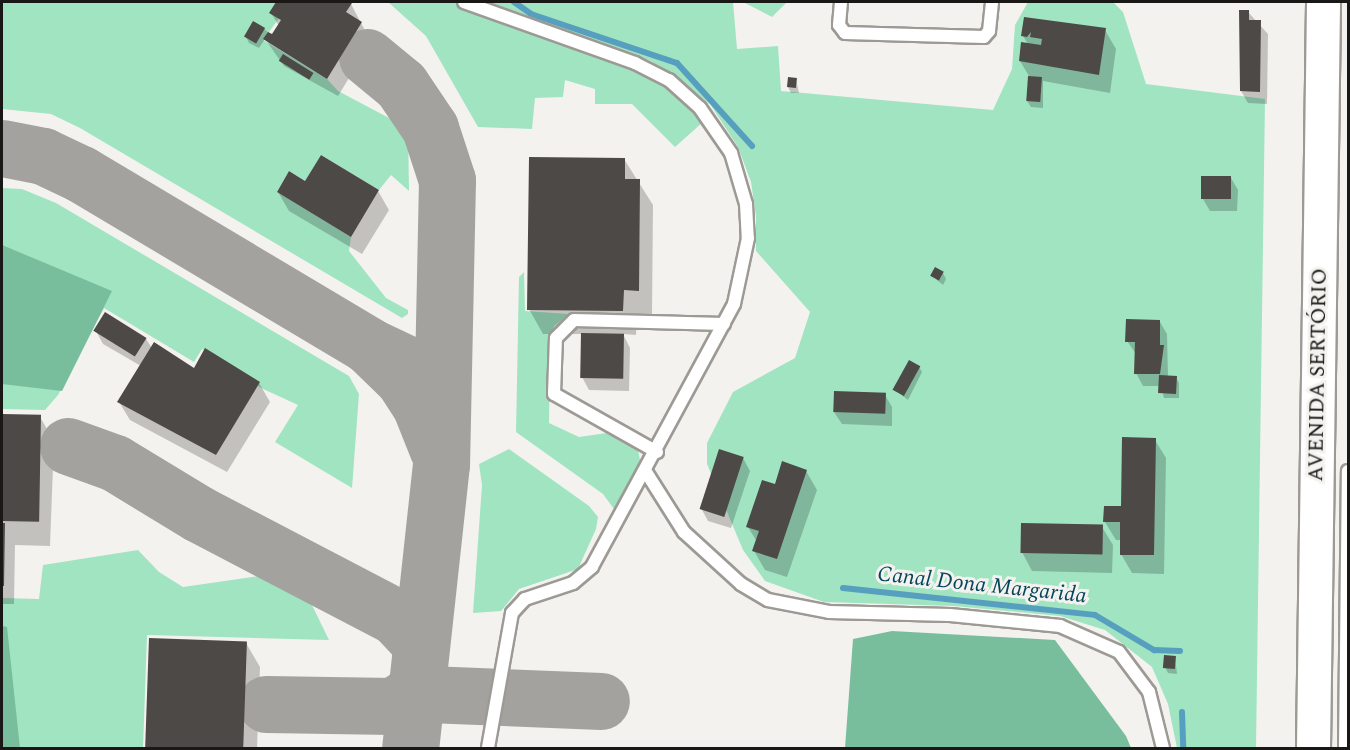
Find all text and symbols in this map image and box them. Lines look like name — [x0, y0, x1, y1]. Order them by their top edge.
street label: AVENIDA SERTÓRIO — [1304, 268, 1332, 482]
water label: Canal Dona Margarida — [876, 561, 1088, 609]

